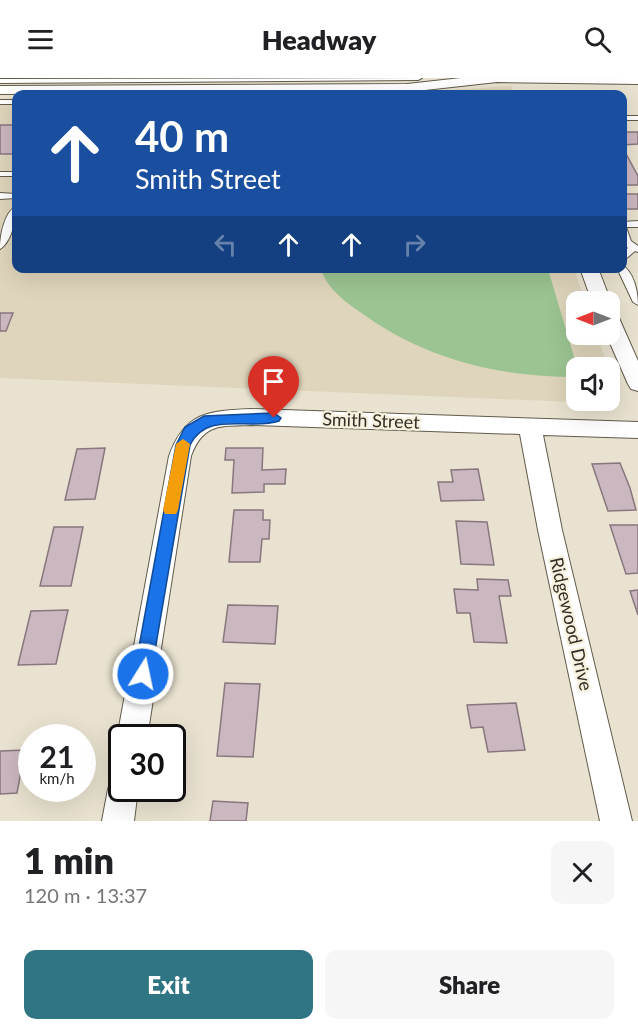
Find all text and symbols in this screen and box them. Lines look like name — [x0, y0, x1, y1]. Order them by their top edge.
icon: menu — [24, 23, 57, 56]
text: Headway — [262, 23, 376, 56]
icon: search — [581, 23, 614, 56]
text: 40 m — [135, 111, 229, 161]
icon: ahead — [36, 114, 114, 192]
text: Smith Street — [135, 162, 281, 195]
icon: left — [209, 228, 242, 261]
icon: ahead — [272, 228, 305, 261]
icon: ahead — [335, 228, 368, 261]
icon: right — [398, 228, 431, 261]
north arrow — [566, 291, 620, 345]
map controls — [566, 291, 620, 411]
pin — [248, 356, 299, 418]
button: sound — [566, 357, 620, 411]
icon: arrive — [257, 365, 290, 398]
street label: Smith Street — [322, 407, 421, 433]
street label: Ridgewood Drive — [546, 555, 598, 693]
position arrow — [111, 642, 175, 706]
speed limit sign: 30 — [108, 724, 186, 802]
text: 21 — [40, 738, 74, 774]
text: km/h — [39, 769, 75, 787]
text: 1 min — [24, 838, 114, 882]
button: close — [551, 841, 614, 904]
text: 120 m · 13:37 — [24, 883, 147, 907]
button: Exit — [24, 950, 313, 1019]
button: Share — [325, 950, 614, 1019]

